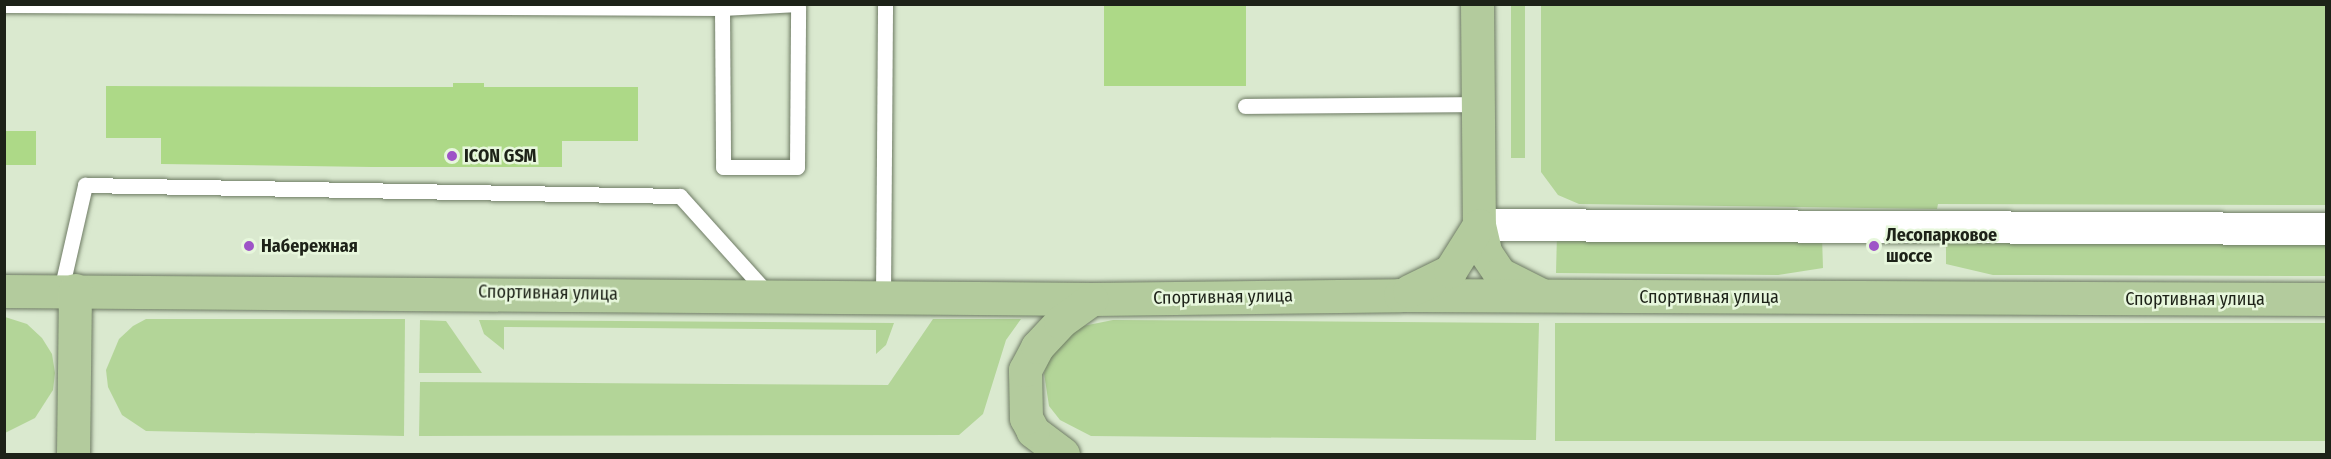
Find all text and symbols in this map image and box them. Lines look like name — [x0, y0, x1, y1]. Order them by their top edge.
place label: ICON GSM — [464, 145, 537, 167]
marker: ICON GSM — [445, 149, 459, 163]
place label: Лесопарковое шоссе — [1886, 225, 1997, 268]
place label: Набережная — [261, 235, 358, 257]
marker: Набережная — [242, 239, 256, 253]
marker: Лесопарковое шоссе — [1867, 239, 1881, 253]
street label: Спортивная улица — [478, 281, 618, 305]
street label: Спортивная улица — [1153, 285, 1293, 309]
street label: Спортивная улица — [1639, 286, 1779, 308]
street label: Спортивная улица — [2125, 288, 2265, 310]

